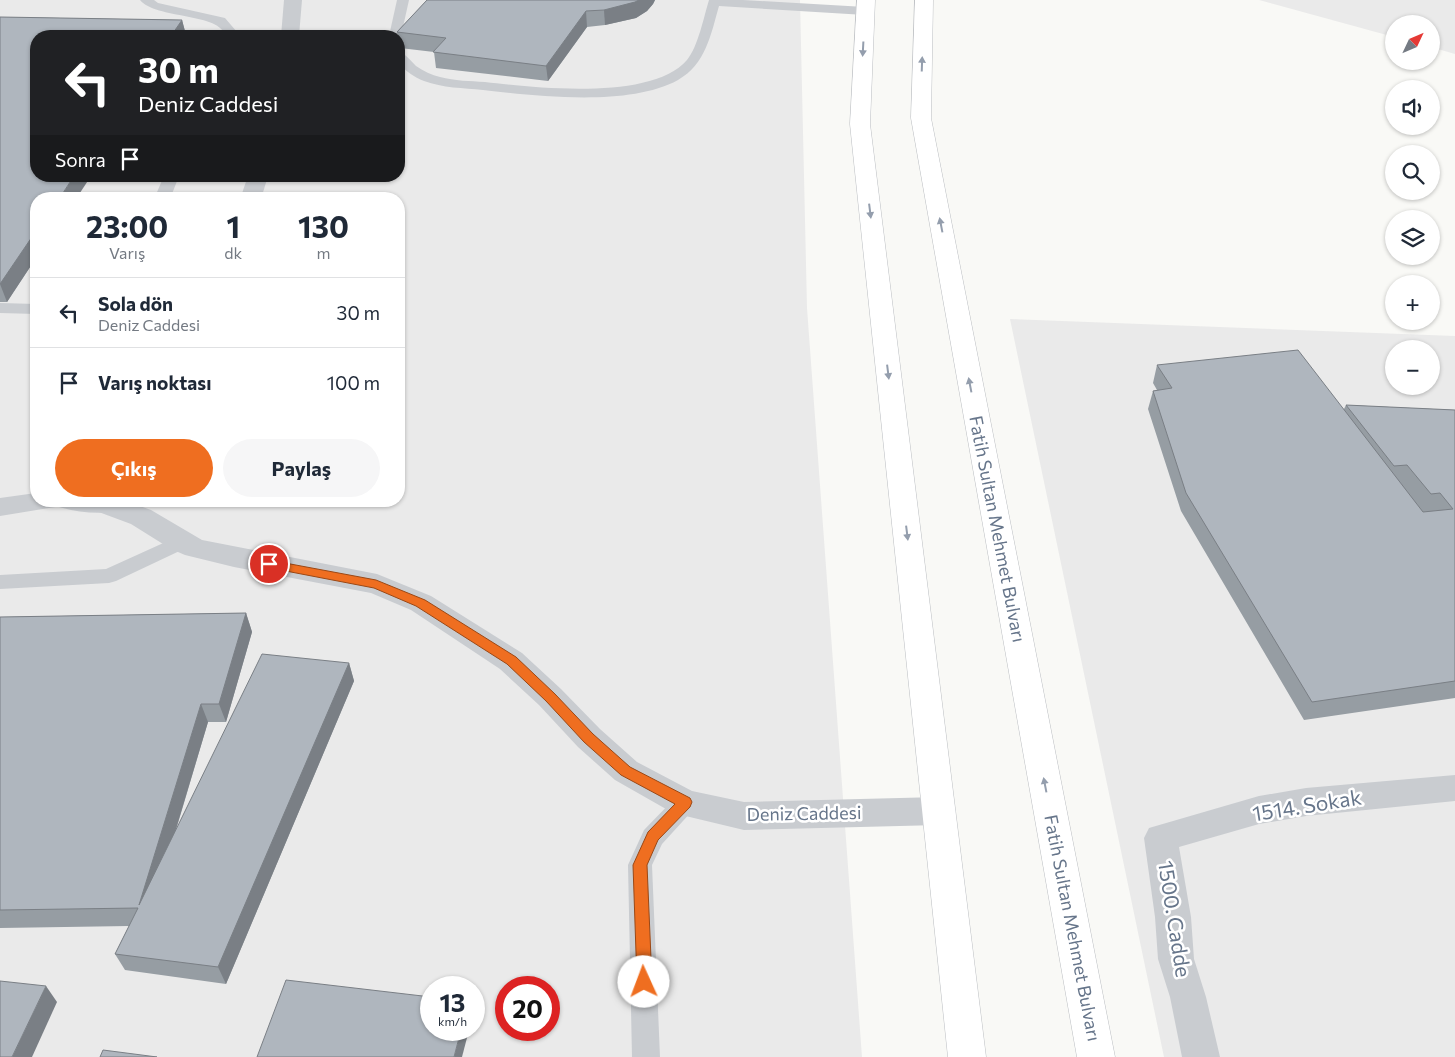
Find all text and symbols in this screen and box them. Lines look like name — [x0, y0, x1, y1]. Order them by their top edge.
north arrow — [1385, 15, 1440, 70]
map controls — [1385, 15, 1440, 395]
one-way arrow — [859, 41, 867, 57]
text: 30 m — [138, 47, 219, 90]
icon: left — [55, 50, 120, 115]
one-way arrow — [919, 56, 927, 72]
button: sound — [1385, 80, 1440, 135]
text: Deniz Caddesi — [138, 90, 278, 117]
icon: arrive — [116, 145, 144, 173]
button: search — [1385, 145, 1440, 200]
text: Sonra — [55, 148, 106, 171]
one-way arrow — [866, 203, 874, 219]
text: 23:00 — [86, 207, 168, 244]
text: 1 — [226, 207, 240, 244]
text: 130 — [298, 207, 349, 244]
button: layers — [1385, 210, 1440, 265]
one-way arrow — [936, 217, 944, 233]
text: Varış — [109, 243, 145, 262]
text: dk — [224, 243, 242, 262]
text: m — [317, 243, 331, 262]
button: + — [1385, 275, 1440, 330]
text: Sola dön — [98, 292, 173, 315]
icon: left — [55, 299, 83, 327]
text: 30 m — [337, 301, 380, 324]
text: Deniz Caddesi — [98, 315, 200, 334]
button: − — [1385, 340, 1440, 395]
one-way arrow — [884, 364, 892, 380]
icon: arrive — [55, 369, 83, 397]
text: Varış noktası — [98, 371, 211, 394]
text: 100 m — [327, 371, 380, 394]
one-way arrow — [966, 376, 974, 392]
street label: Fatih Sultan Mehmet Bulvarı — [965, 414, 1031, 644]
button: Çıkış — [55, 439, 213, 497]
button: Paylaş — [223, 439, 380, 497]
one-way arrow — [903, 526, 911, 542]
pin — [248, 543, 290, 585]
icon: arrive — [255, 550, 283, 578]
one-way arrow — [1041, 777, 1049, 793]
street label: 1514. Sokak — [1250, 784, 1363, 825]
street label: Deniz Caddesi — [746, 801, 862, 825]
street label: Fatih Sultan Mehmet Bulvarı — [1040, 813, 1106, 1043]
street label: 1500. Cadde — [1154, 859, 1197, 979]
position arrow — [617, 955, 669, 1007]
speed limit sign: 20 — [495, 976, 560, 1041]
text: 13 — [440, 987, 465, 1017]
text: km/h — [438, 1014, 467, 1028]

